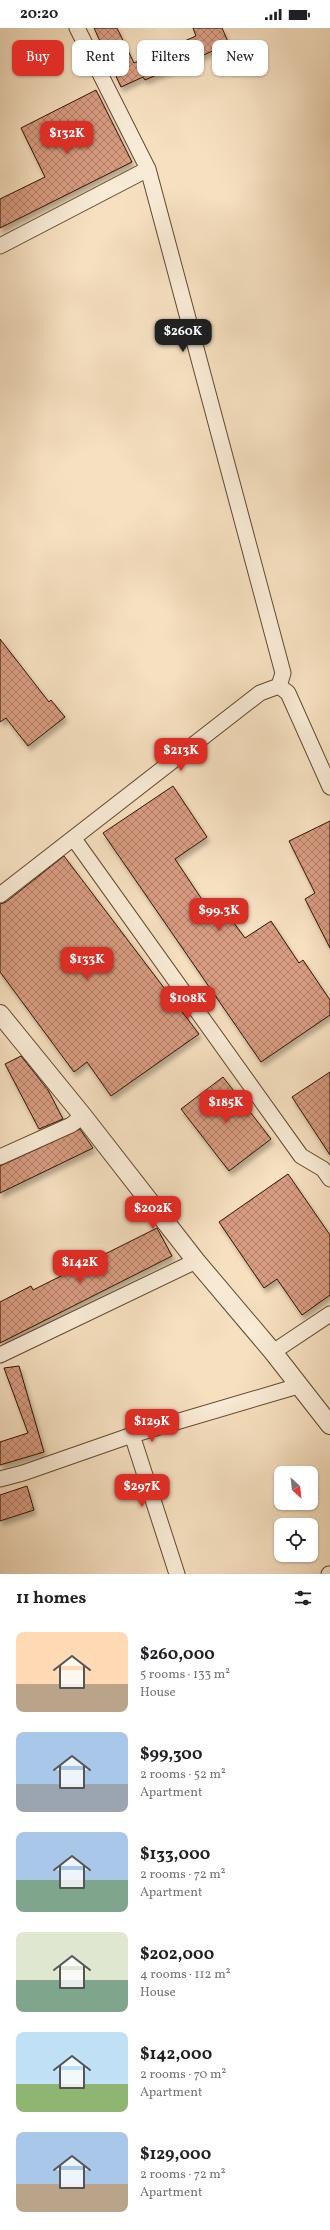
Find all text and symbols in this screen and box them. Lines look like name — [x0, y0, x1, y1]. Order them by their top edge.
text: 20:20 — [20, 4, 58, 25]
chip: Buy — [12, 40, 64, 76]
chip: Rent — [72, 40, 129, 76]
chip: Filters — [137, 40, 204, 76]
chip: New — [212, 40, 268, 76]
pin: $132K — [39, 121, 95, 155]
text: $132K — [49, 125, 85, 143]
pin: $260K — [155, 319, 211, 353]
text: $260K — [164, 323, 202, 341]
pin: $213K — [153, 738, 209, 772]
text: $213K — [163, 742, 199, 760]
pin: $99.3K — [186, 898, 252, 932]
text: $99.3K — [198, 902, 240, 920]
pin: $133K — [59, 947, 115, 981]
text: $133K — [69, 951, 105, 969]
pin: $108K — [160, 986, 216, 1020]
text: $108K — [170, 990, 207, 1008]
pin: $185K — [198, 1090, 254, 1124]
text: $185K — [209, 1094, 243, 1112]
pin: $202K — [125, 1196, 181, 1230]
text: $202K — [134, 1200, 172, 1218]
pin: $142K — [52, 1250, 108, 1284]
text: $142K — [62, 1254, 98, 1272]
pin: $129K — [124, 1409, 180, 1443]
text: $129K — [134, 1413, 170, 1431]
north arrow — [274, 1466, 318, 1510]
map controls — [274, 1466, 318, 1562]
pin: $297K — [114, 1474, 170, 1508]
text: $297K — [124, 1478, 160, 1496]
button: locate — [274, 1518, 318, 1562]
text: 11 homes — [16, 1587, 86, 1610]
icon: filters — [292, 1587, 314, 1609]
text: $260,000 — [140, 1643, 215, 1666]
icon: home — [48, 1648, 96, 1696]
text: 5 rooms · 133 m² — [140, 1666, 230, 1684]
text: House — [140, 1684, 176, 1702]
text: $99,300 — [140, 1743, 202, 1766]
icon: home — [48, 1748, 96, 1796]
text: 2 rooms · 52 m² — [140, 1766, 226, 1784]
text: Apartment — [140, 1784, 203, 1802]
text: $133,000 — [140, 1843, 210, 1866]
icon: home — [48, 1848, 96, 1896]
text: 2 rooms · 72 m² — [140, 1866, 226, 1884]
text: Apartment — [140, 1884, 203, 1902]
text: $202,000 — [140, 1943, 214, 1966]
icon: home — [48, 1948, 96, 1996]
text: 4 rooms · 112 m² — [140, 1966, 230, 1984]
text: House — [140, 1984, 176, 2002]
text: $142,000 — [140, 2043, 212, 2066]
icon: home — [48, 2048, 96, 2096]
text: 2 rooms · 70 m² — [140, 2066, 226, 2084]
text: Apartment — [140, 2084, 203, 2102]
text: $129,000 — [140, 2143, 211, 2166]
icon: home — [48, 2148, 96, 2196]
text: 2 rooms · 72 m² — [140, 2166, 226, 2184]
text: Apartment — [140, 2184, 203, 2202]

